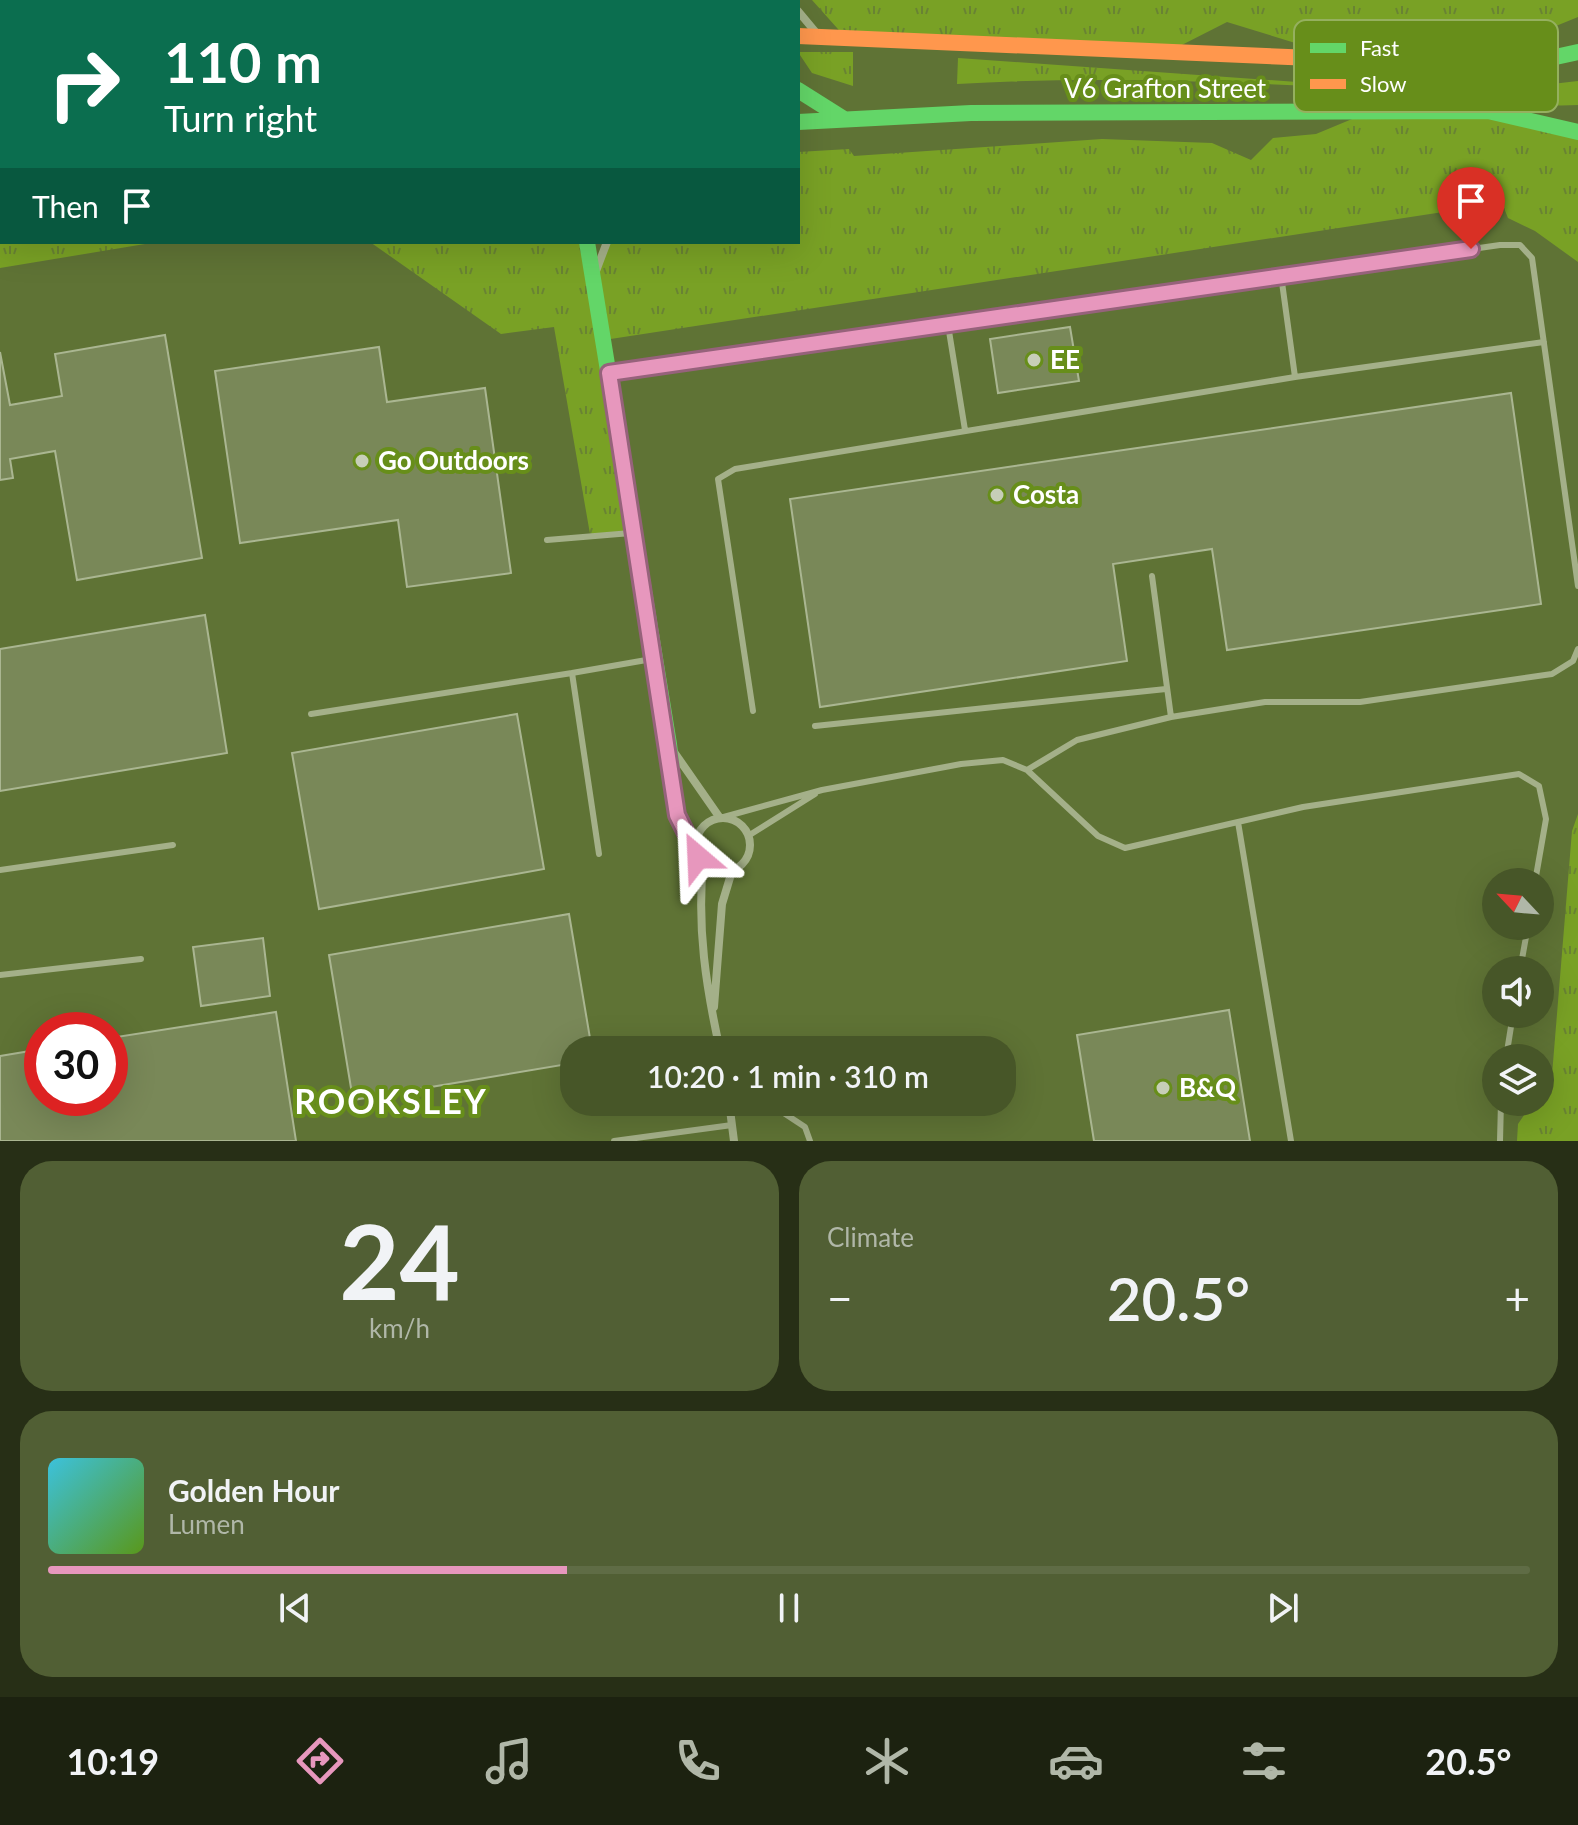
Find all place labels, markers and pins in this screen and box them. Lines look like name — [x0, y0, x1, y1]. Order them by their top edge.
pin — [1437, 167, 1505, 249]
place label: EE — [1050, 343, 1080, 375]
marker: EE — [1025, 351, 1043, 369]
place label: Go Outdoors — [378, 444, 529, 476]
marker: Go Outdoors — [353, 452, 371, 470]
place label: Costa — [1013, 478, 1079, 510]
marker: Costa — [988, 486, 1006, 504]
place label: B&Q — [1179, 1071, 1237, 1103]
marker: B&Q — [1154, 1079, 1172, 1097]

